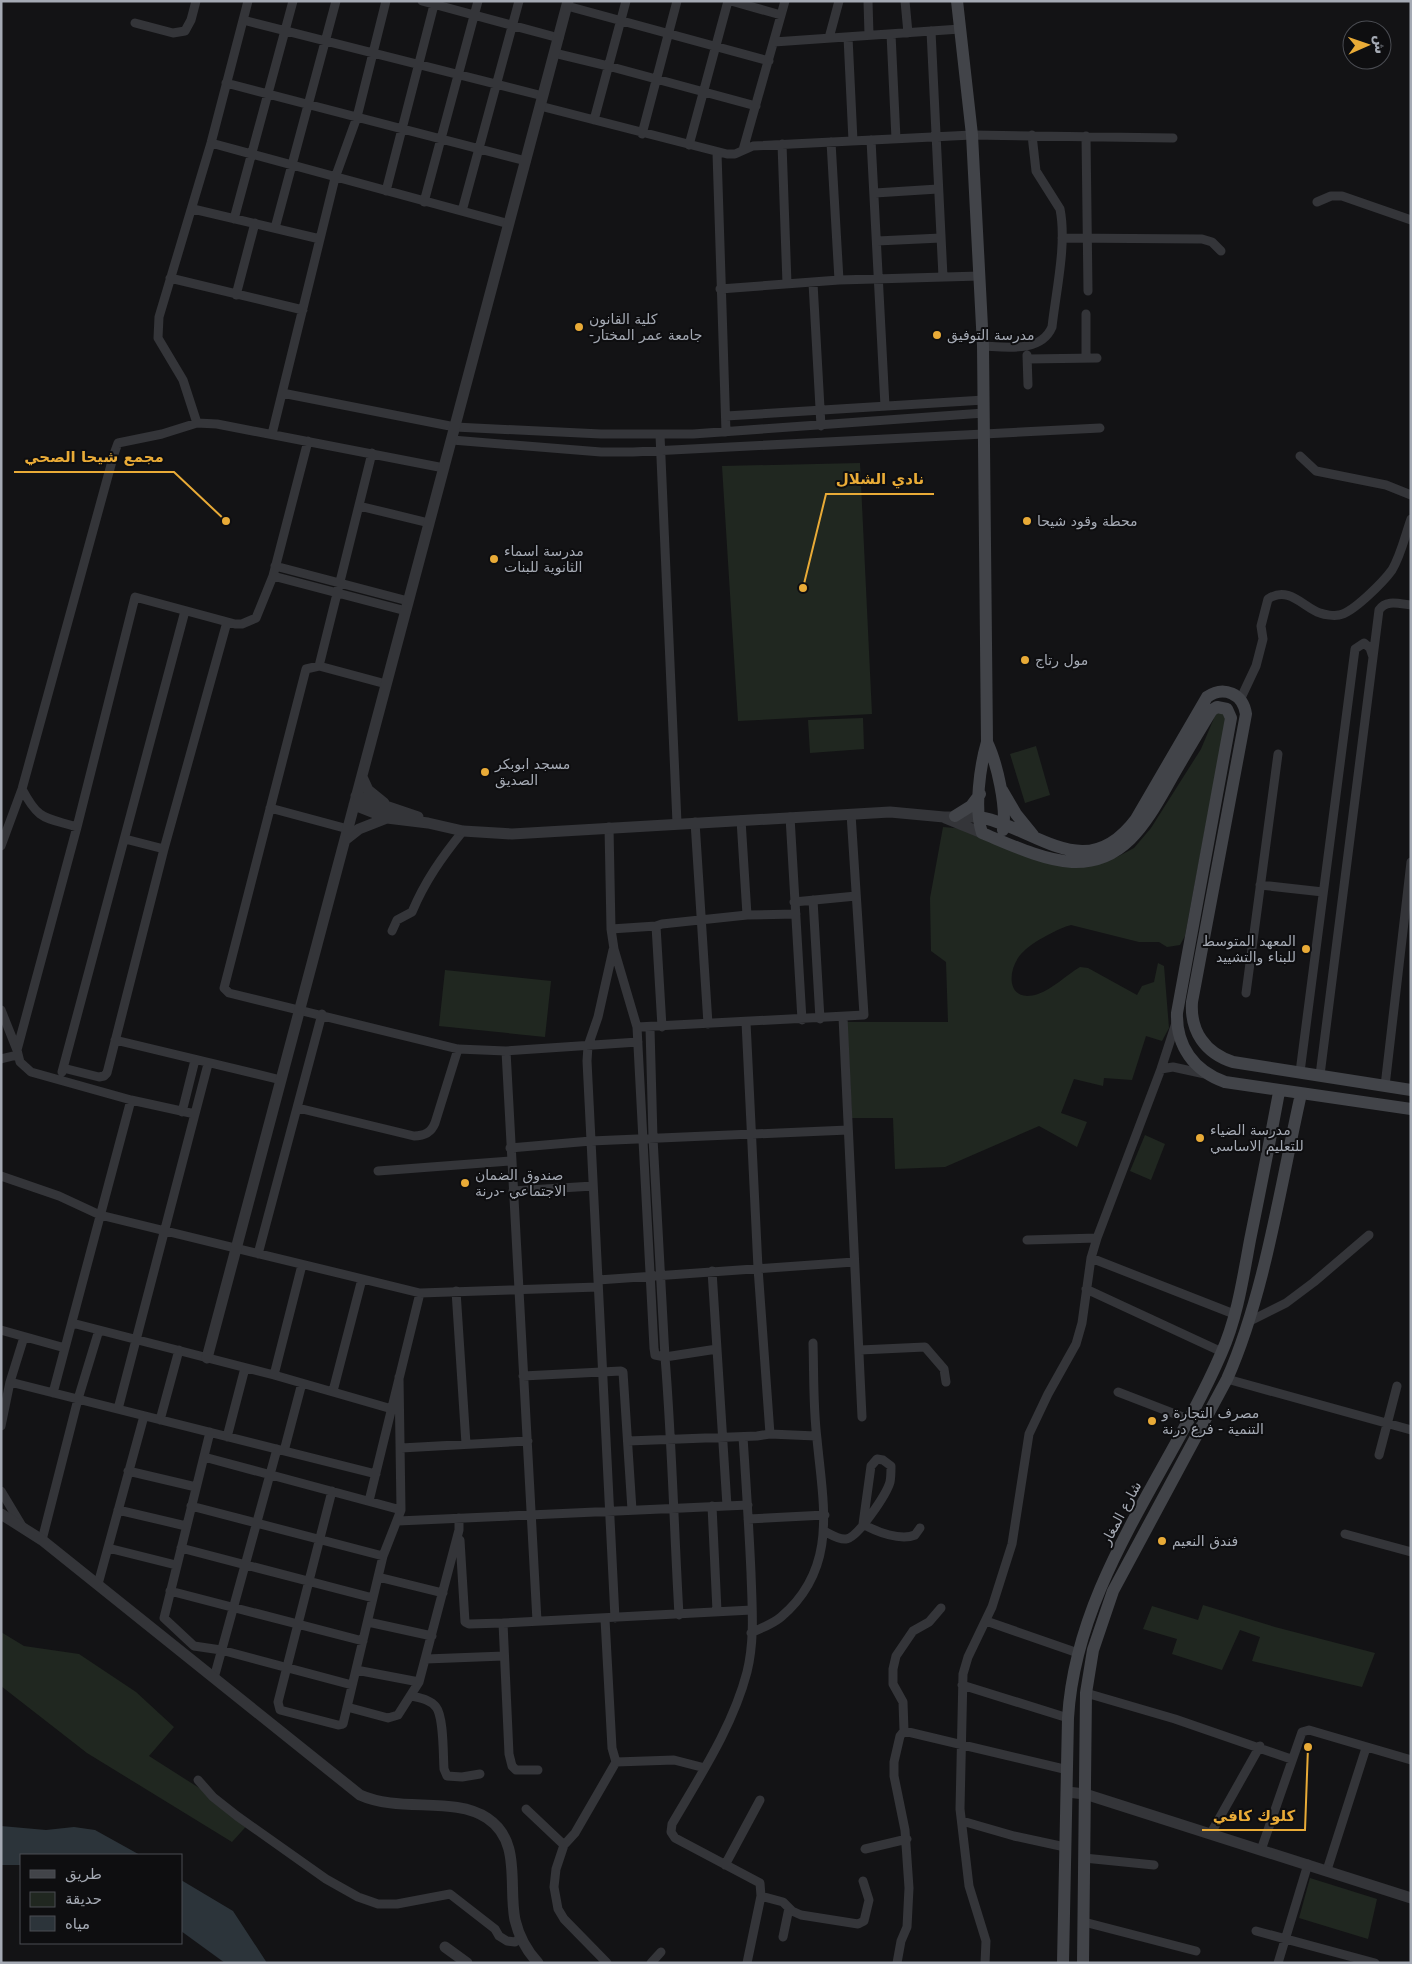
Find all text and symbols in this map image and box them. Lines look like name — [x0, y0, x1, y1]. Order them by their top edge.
north arrow — [1342, 20, 1392, 70]
text: ش — [1372, 35, 1388, 54]
place label: كلية القانون -جامعة عمر المختار — [589, 311, 702, 344]
marker: كلية القانون -جامعة عمر المختار — [573, 321, 585, 333]
place label: مدرسة التوفيق — [947, 327, 1035, 344]
marker: مدرسة التوفيق — [931, 329, 943, 341]
callout: مجمع شيحا الصحي — [14, 442, 174, 472]
text: مجمع شيحا الصحي — [24, 448, 164, 466]
callout: نادي الشلال — [826, 464, 934, 494]
text: نادي الشلال — [836, 470, 924, 489]
place label: محطة وقود شيحا — [1037, 513, 1138, 530]
marker: محطة وقود شيحا — [1021, 515, 1033, 527]
place label: مدرسة اسماء الثانوية للبنات — [504, 543, 584, 576]
marker: مدرسة اسماء الثانوية للبنات — [488, 553, 500, 565]
place label: مول رتاج — [1035, 652, 1088, 669]
marker: مول رتاج — [1019, 654, 1031, 666]
place label: مسجد ابوبكر الصديق — [494, 756, 570, 789]
marker: مسجد ابوبكر الصديق — [479, 766, 491, 778]
place label: المعهد المتوسط للبناء والتشييد — [1202, 933, 1296, 966]
marker: المعهد المتوسط للبناء والتشييد — [1300, 943, 1312, 955]
place label: مدرسة الضياء للتعليم الاساسي — [1210, 1122, 1304, 1155]
marker: مدرسة الضياء للتعليم الاساسي — [1194, 1132, 1206, 1144]
place label: صندوق الضمان الاجتماعي -درنة — [475, 1167, 566, 1200]
marker: صندوق الضمان الاجتماعي -درنة — [459, 1177, 471, 1189]
place label: مصرف التجارة و التنمية - فرع درنة — [1161, 1405, 1264, 1438]
marker: مصرف التجارة و التنمية - فرع درنة — [1146, 1415, 1158, 1427]
street label: شارع المغار — [1097, 1479, 1145, 1549]
place label: فندق النعيم — [1172, 1533, 1238, 1550]
marker: فندق النعيم — [1156, 1535, 1168, 1547]
callout: كلوك كافي — [1202, 1800, 1305, 1830]
text: كلوك كافي — [1213, 1807, 1296, 1825]
legend — [20, 1854, 182, 1944]
text: طريق — [65, 1865, 102, 1883]
text: حديقة — [65, 1890, 102, 1908]
text: مياه — [65, 1915, 90, 1933]

